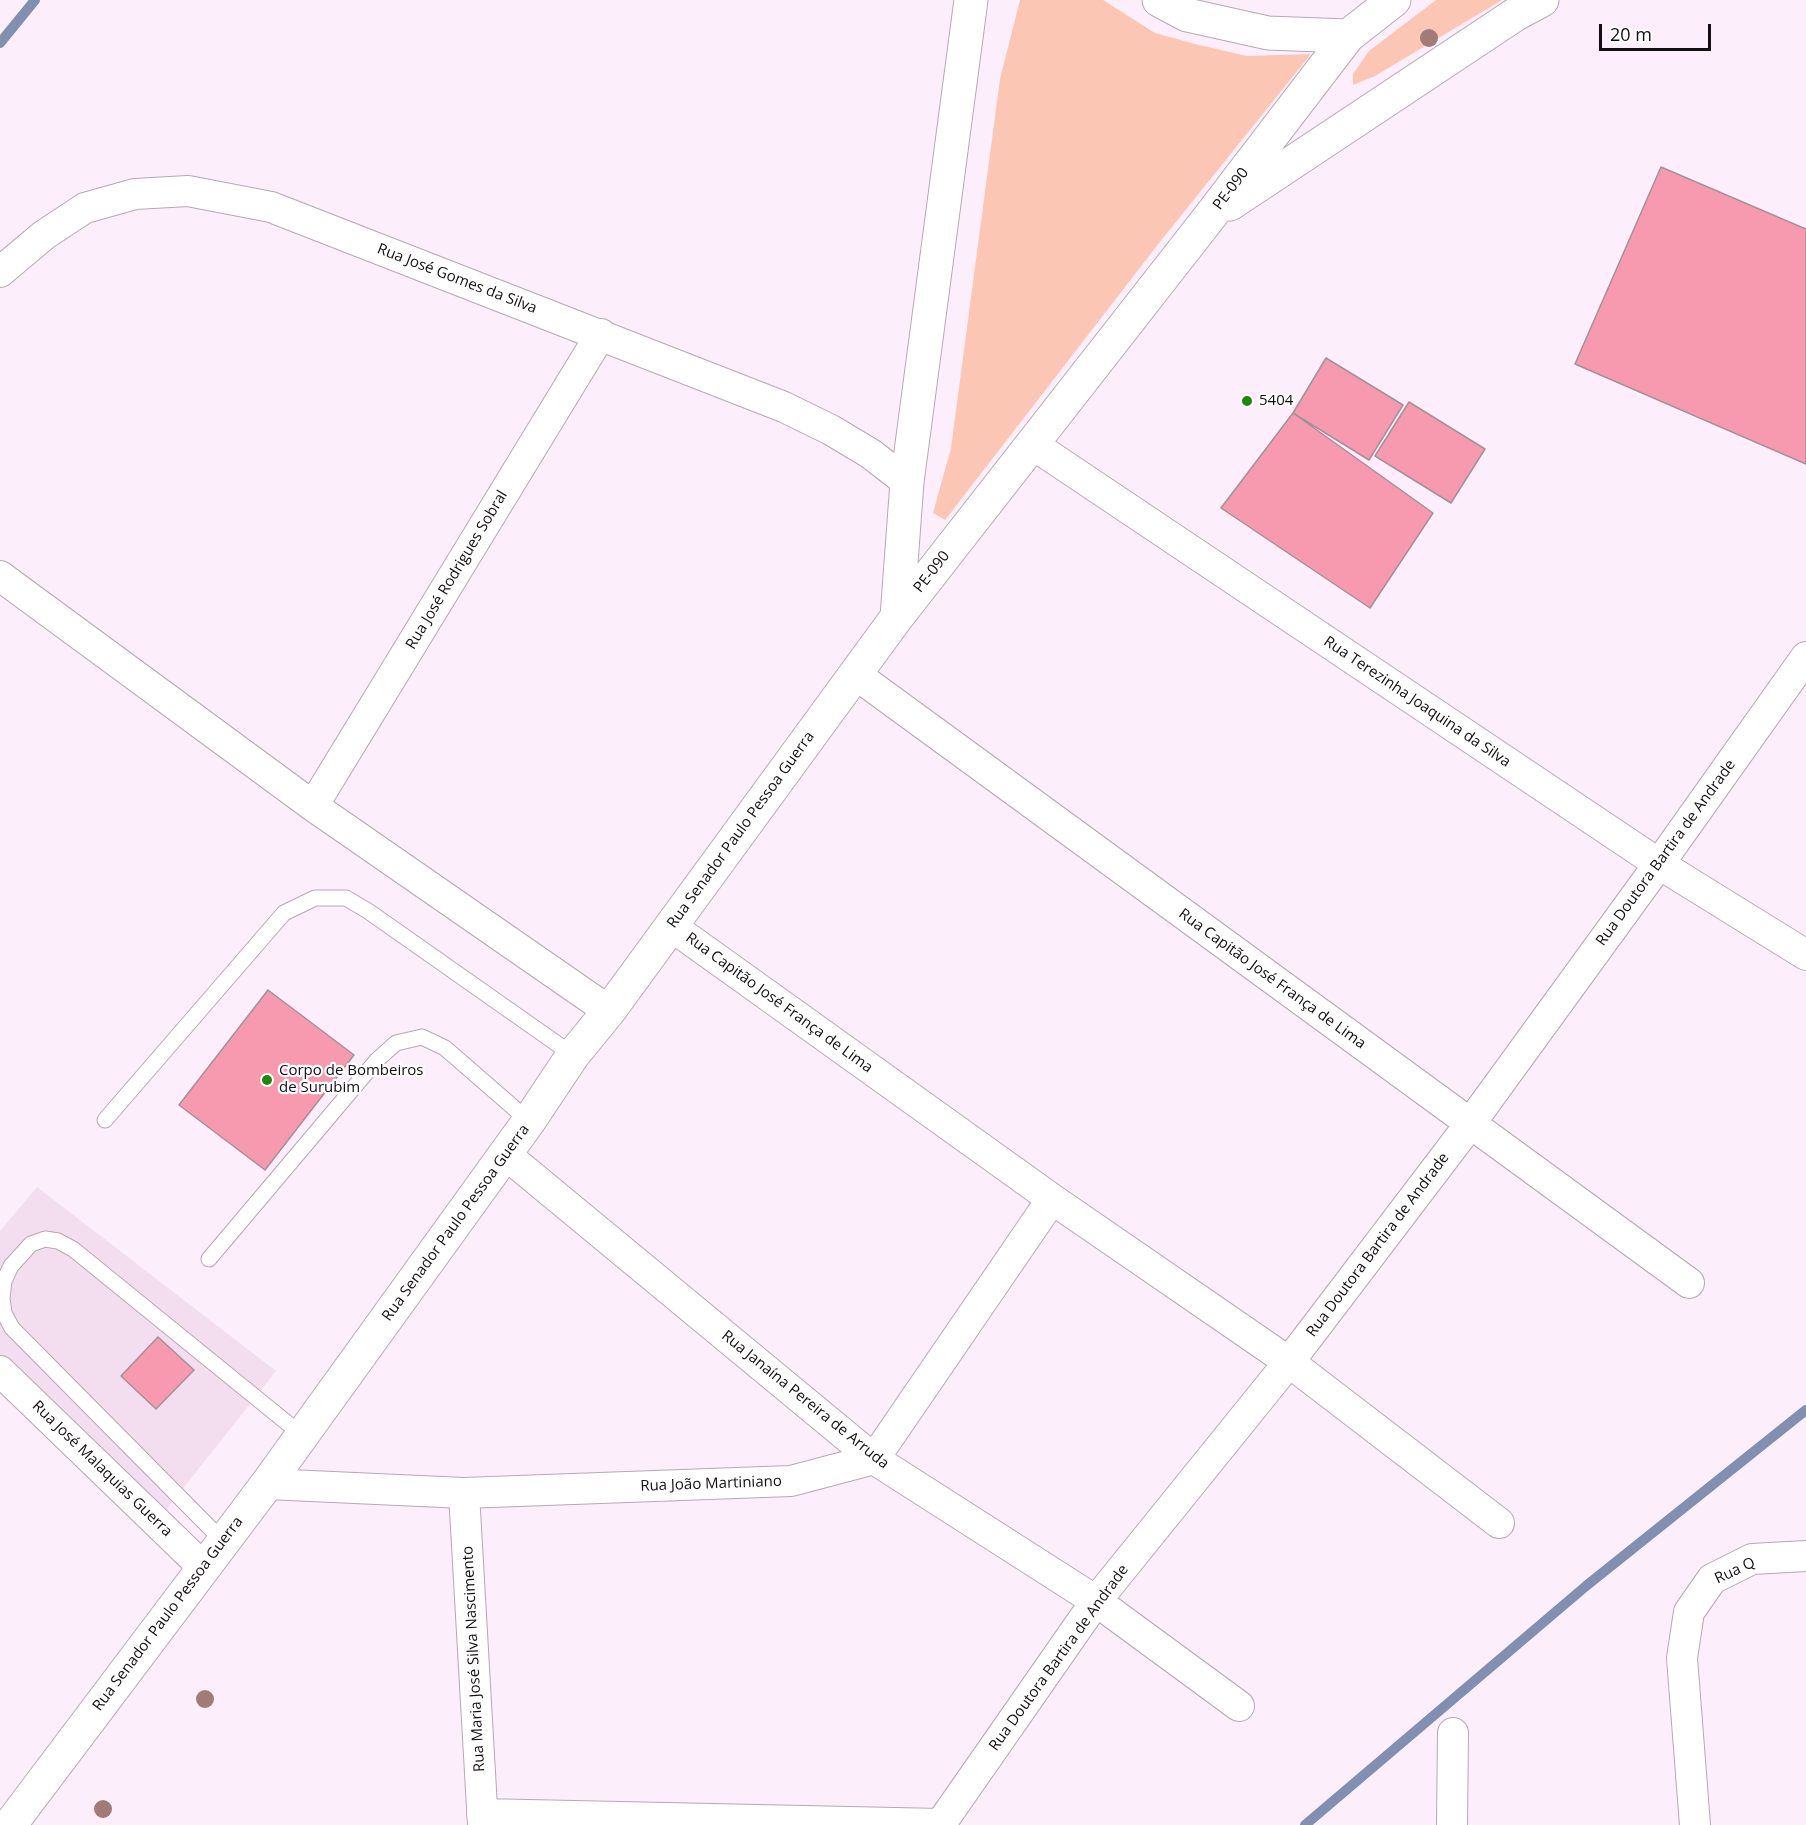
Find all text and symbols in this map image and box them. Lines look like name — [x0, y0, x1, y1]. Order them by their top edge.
scale bar — [1602, 12, 1714, 50]
text: 20 m — [1610, 22, 1652, 46]
street label: PE-090 — [1209, 164, 1253, 214]
street label: Rua José Gomes da Silva — [375, 240, 539, 318]
place label: 5404 — [1259, 392, 1293, 410]
marker: 5404 — [1240, 394, 1254, 408]
street label: Rua José Rodrigues Sobral — [402, 487, 512, 653]
street label: PE-090 — [910, 548, 954, 596]
street label: Rua Terezinha Joaquina da Silva — [1320, 633, 1514, 771]
street label: Rua Senador Paulo Pessoa Guerra — [664, 728, 818, 932]
street label: Rua Doutora Bartira de Andrade — [1592, 756, 1740, 950]
street label: Rua Capitão José França de Lima — [1175, 905, 1369, 1053]
street label: Rua Capitão José França de Lima — [682, 929, 876, 1077]
place label: Corpo de Bombeiros de Surubim — [279, 1062, 423, 1097]
marker: Corpo de Bombeiros de Surubim — [260, 1073, 274, 1087]
street label: Rua Senador Paulo Pessoa Guerra — [379, 1121, 533, 1325]
street label: Rua Doutora Bartira de Andrade — [1303, 1149, 1453, 1341]
street label: Rua Janaína Pereira de Arruda — [718, 1327, 892, 1473]
street label: Rua José Malaquias Guerra — [28, 1397, 176, 1541]
street label: Rua João Martiniano — [640, 1473, 782, 1495]
street label: Rua Senador Paulo Pessoa Guerra — [89, 1513, 247, 1715]
street label: Rua Maria José Silva Nascimento — [459, 1546, 489, 1772]
street label: Rua Q — [1712, 1554, 1758, 1588]
street label: Rua Doutora Bartira de Andrade — [985, 1561, 1133, 1755]

